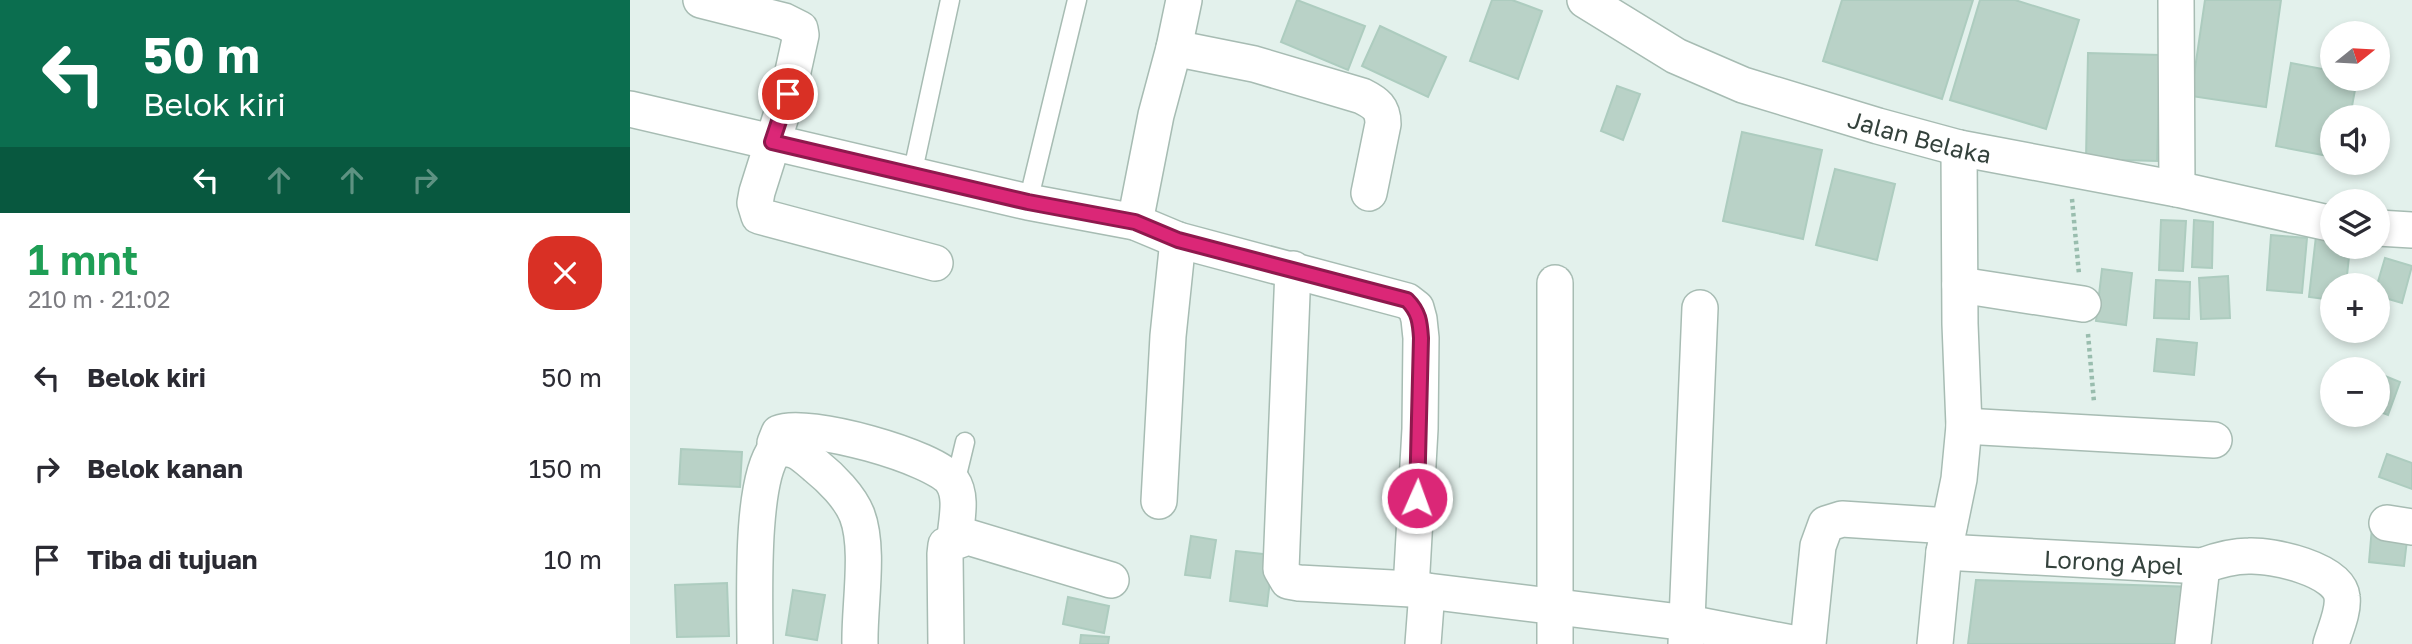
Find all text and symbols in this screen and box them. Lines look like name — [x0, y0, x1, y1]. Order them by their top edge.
north arrow — [2320, 21, 2390, 91]
map controls — [2320, 21, 2390, 427]
text: 50 m — [143, 25, 260, 84]
icon: left — [28, 28, 119, 119]
pin — [758, 64, 818, 124]
icon: arrive — [769, 75, 807, 113]
text: Belok kiri — [143, 85, 286, 123]
street label: Jalan Belaka — [1845, 103, 1994, 168]
button: sound — [2320, 105, 2390, 175]
icon: left — [187, 161, 225, 199]
icon: ahead — [260, 161, 298, 199]
icon: ahead — [333, 161, 371, 199]
icon: right — [406, 161, 444, 199]
button: layers — [2320, 189, 2390, 259]
text: 1 mnt — [28, 234, 139, 284]
button: close — [528, 236, 602, 310]
button: + — [2320, 273, 2390, 343]
text: 210 m · 21:02 — [28, 285, 170, 313]
button: − — [2320, 357, 2390, 427]
icon: left — [28, 359, 66, 397]
text: Belok kiri — [87, 362, 206, 393]
text: 50 m — [541, 362, 602, 393]
icon: right — [28, 450, 66, 488]
text: Belok kanan — [87, 453, 243, 484]
text: 150 m — [529, 453, 602, 484]
position arrow — [1380, 461, 1454, 535]
icon: arrive — [28, 541, 66, 579]
street label: Lorong Apel — [2043, 543, 2184, 579]
text: Tiba di tujuan — [87, 544, 257, 575]
text: 10 m — [544, 544, 602, 575]

